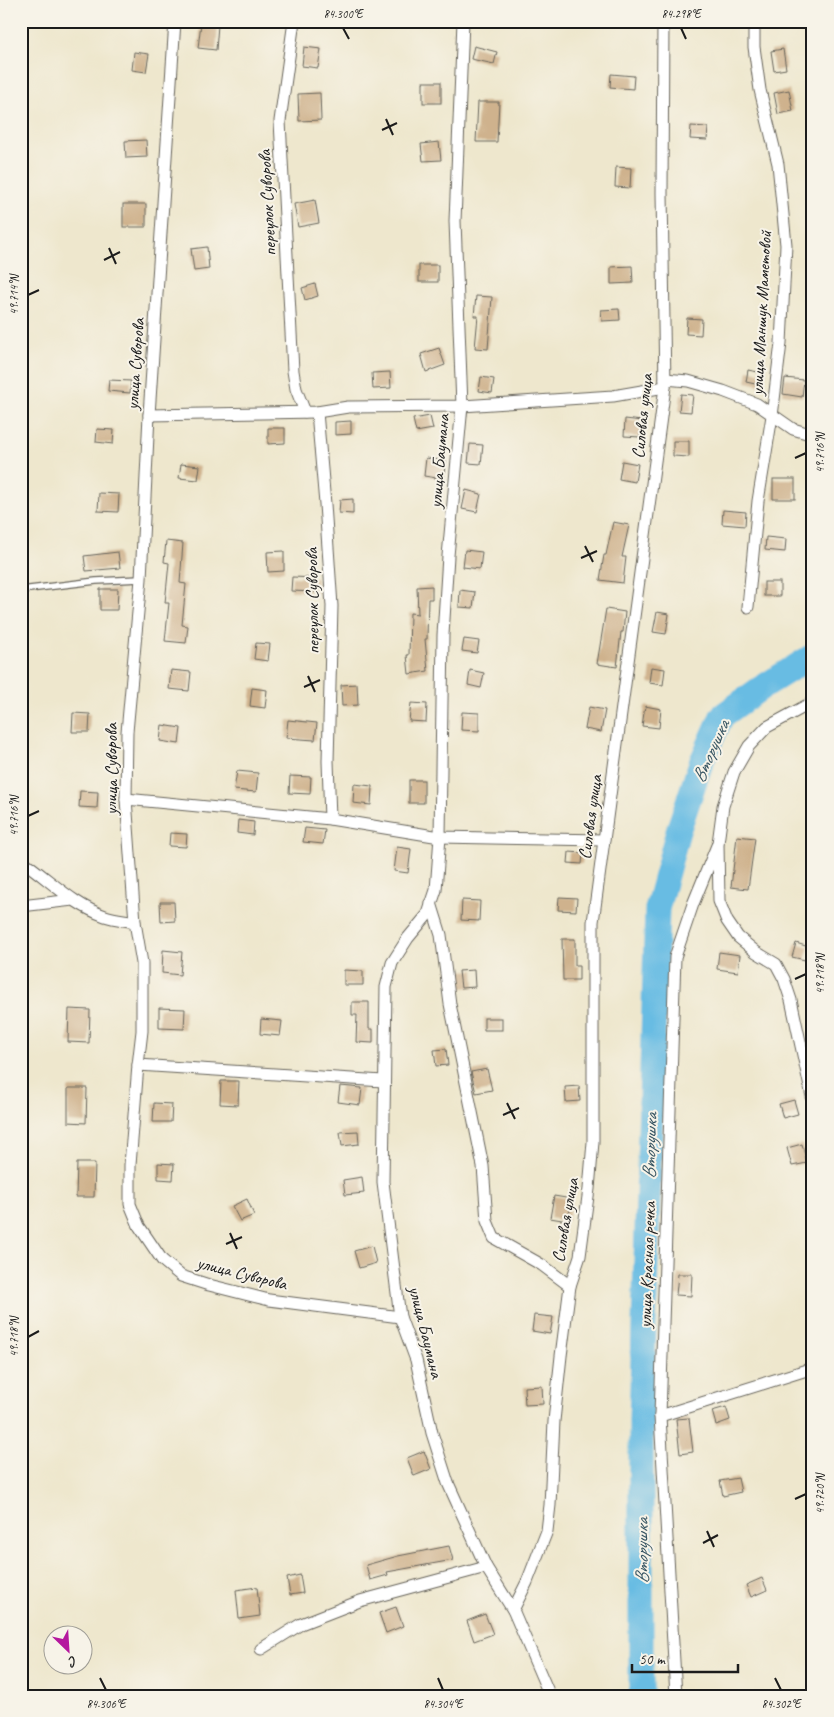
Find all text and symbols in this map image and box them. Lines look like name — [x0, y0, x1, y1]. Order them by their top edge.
text: 84.300°E — [323, 6, 364, 22]
text: 84.298°E — [661, 6, 702, 22]
street label: переулок Суворова — [253, 148, 281, 257]
street label: улица Маншук Маметовой — [746, 229, 776, 397]
text: 49.714°N — [6, 273, 22, 315]
street label: улица Суворова — [121, 316, 149, 412]
street label: Силовая улица — [627, 371, 658, 459]
street label: улица Баумана — [424, 412, 454, 510]
text: 49.716°N — [812, 431, 828, 473]
street label: переулок Суворова — [300, 546, 324, 654]
water label: Вторушка — [687, 715, 736, 786]
street label: улица Суворова — [100, 722, 122, 816]
street label: Силовая улица — [573, 772, 607, 861]
text: 49.716°N — [6, 794, 22, 836]
text: 49.718°N — [812, 952, 828, 994]
water label: Вторушка — [637, 1111, 663, 1179]
street label: Силовая улица — [547, 1175, 583, 1264]
street label: улица Красная речка — [634, 1200, 660, 1330]
street label: улица Суворова — [194, 1251, 290, 1295]
street label: улица Баумана — [404, 1283, 448, 1381]
text: 49.718°N — [6, 1315, 22, 1357]
text: 49.720°N — [812, 1472, 828, 1514]
water label: Вторушка — [630, 1516, 654, 1584]
north arrow — [42, 1624, 92, 1674]
scale bar — [632, 1642, 738, 1674]
text: 50 m — [639, 1650, 666, 1669]
text: С — [65, 1652, 80, 1671]
text: 84.306°E — [86, 1696, 127, 1712]
text: 84.304°E — [423, 1696, 464, 1712]
text: 84.302°E — [761, 1696, 802, 1712]

